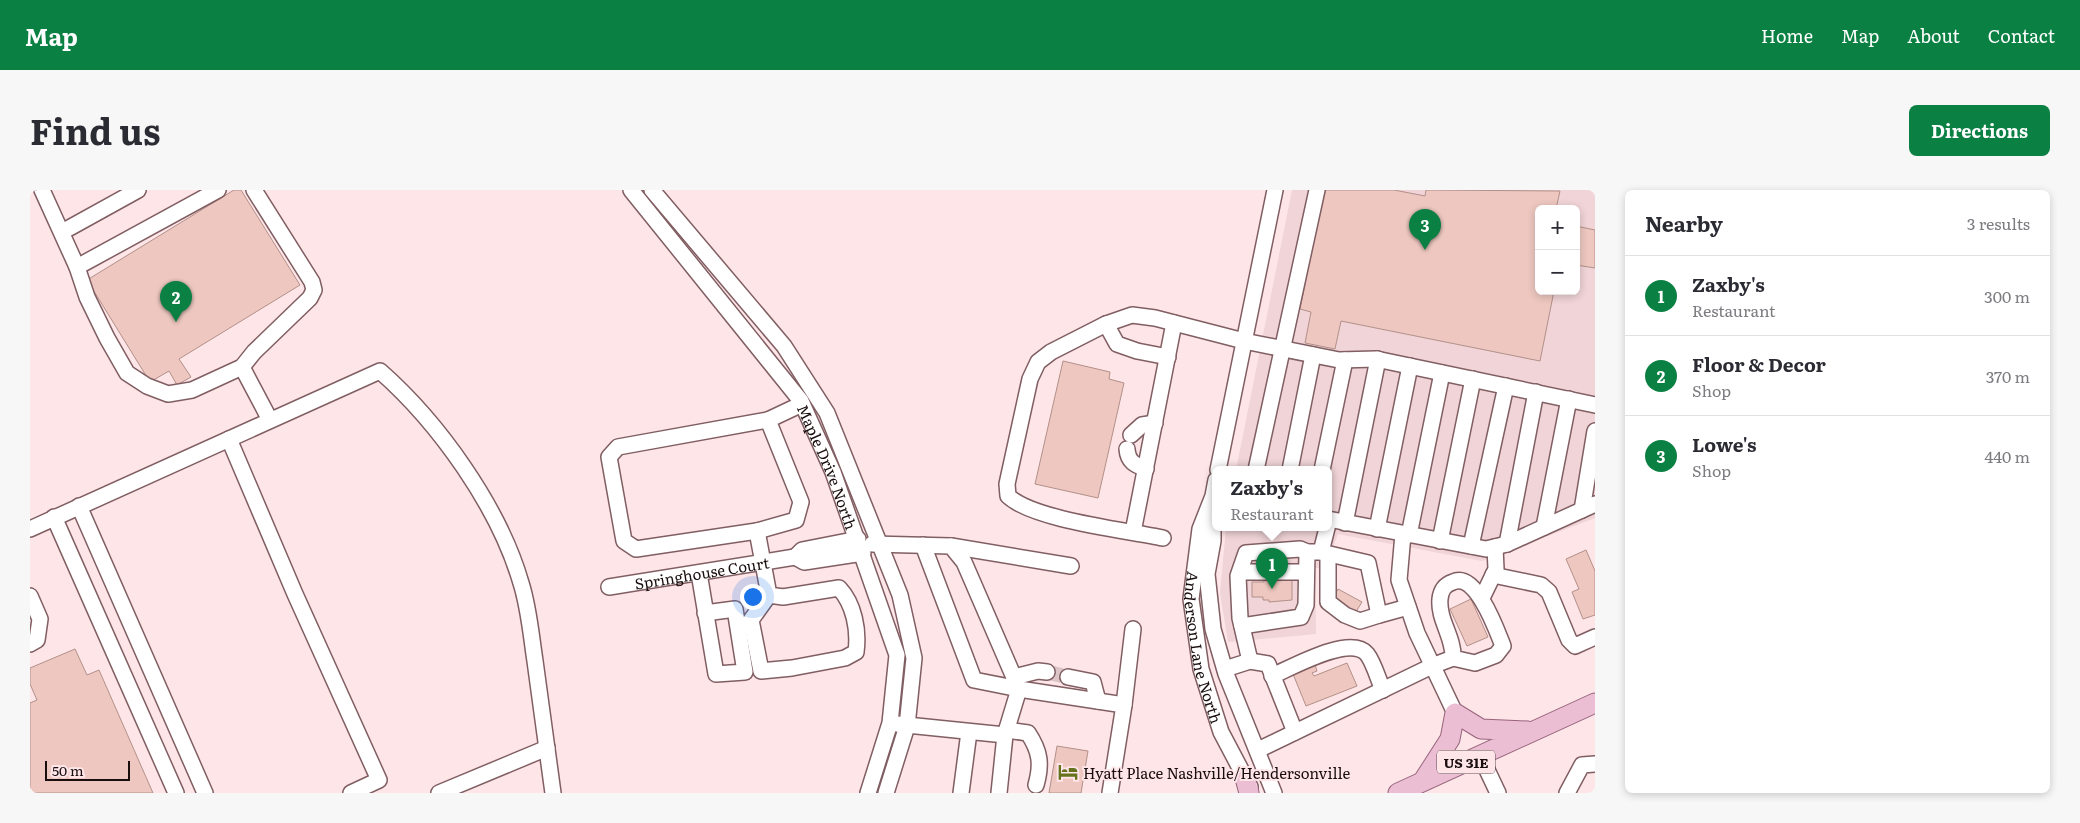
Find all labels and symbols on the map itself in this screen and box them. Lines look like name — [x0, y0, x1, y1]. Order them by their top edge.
pin: 3 — [1409, 209, 1441, 250]
pin: 2 — [160, 281, 192, 322]
street label: Maple Drive North — [792, 400, 864, 532]
pin: 1 — [1256, 548, 1288, 589]
street label: Springhouse Court — [633, 550, 771, 594]
street label: Anderson Lane North — [1179, 570, 1229, 726]
your location — [740, 584, 766, 610]
road number: US 31E — [1437, 750, 1495, 774]
scale bar — [45, 758, 130, 781]
hotel icon: Hyatt Place Nashville/Hendersonville — [1057, 761, 1079, 783]
place label: Hyatt Place Nashville/Hendersonville — [1083, 761, 1350, 784]

